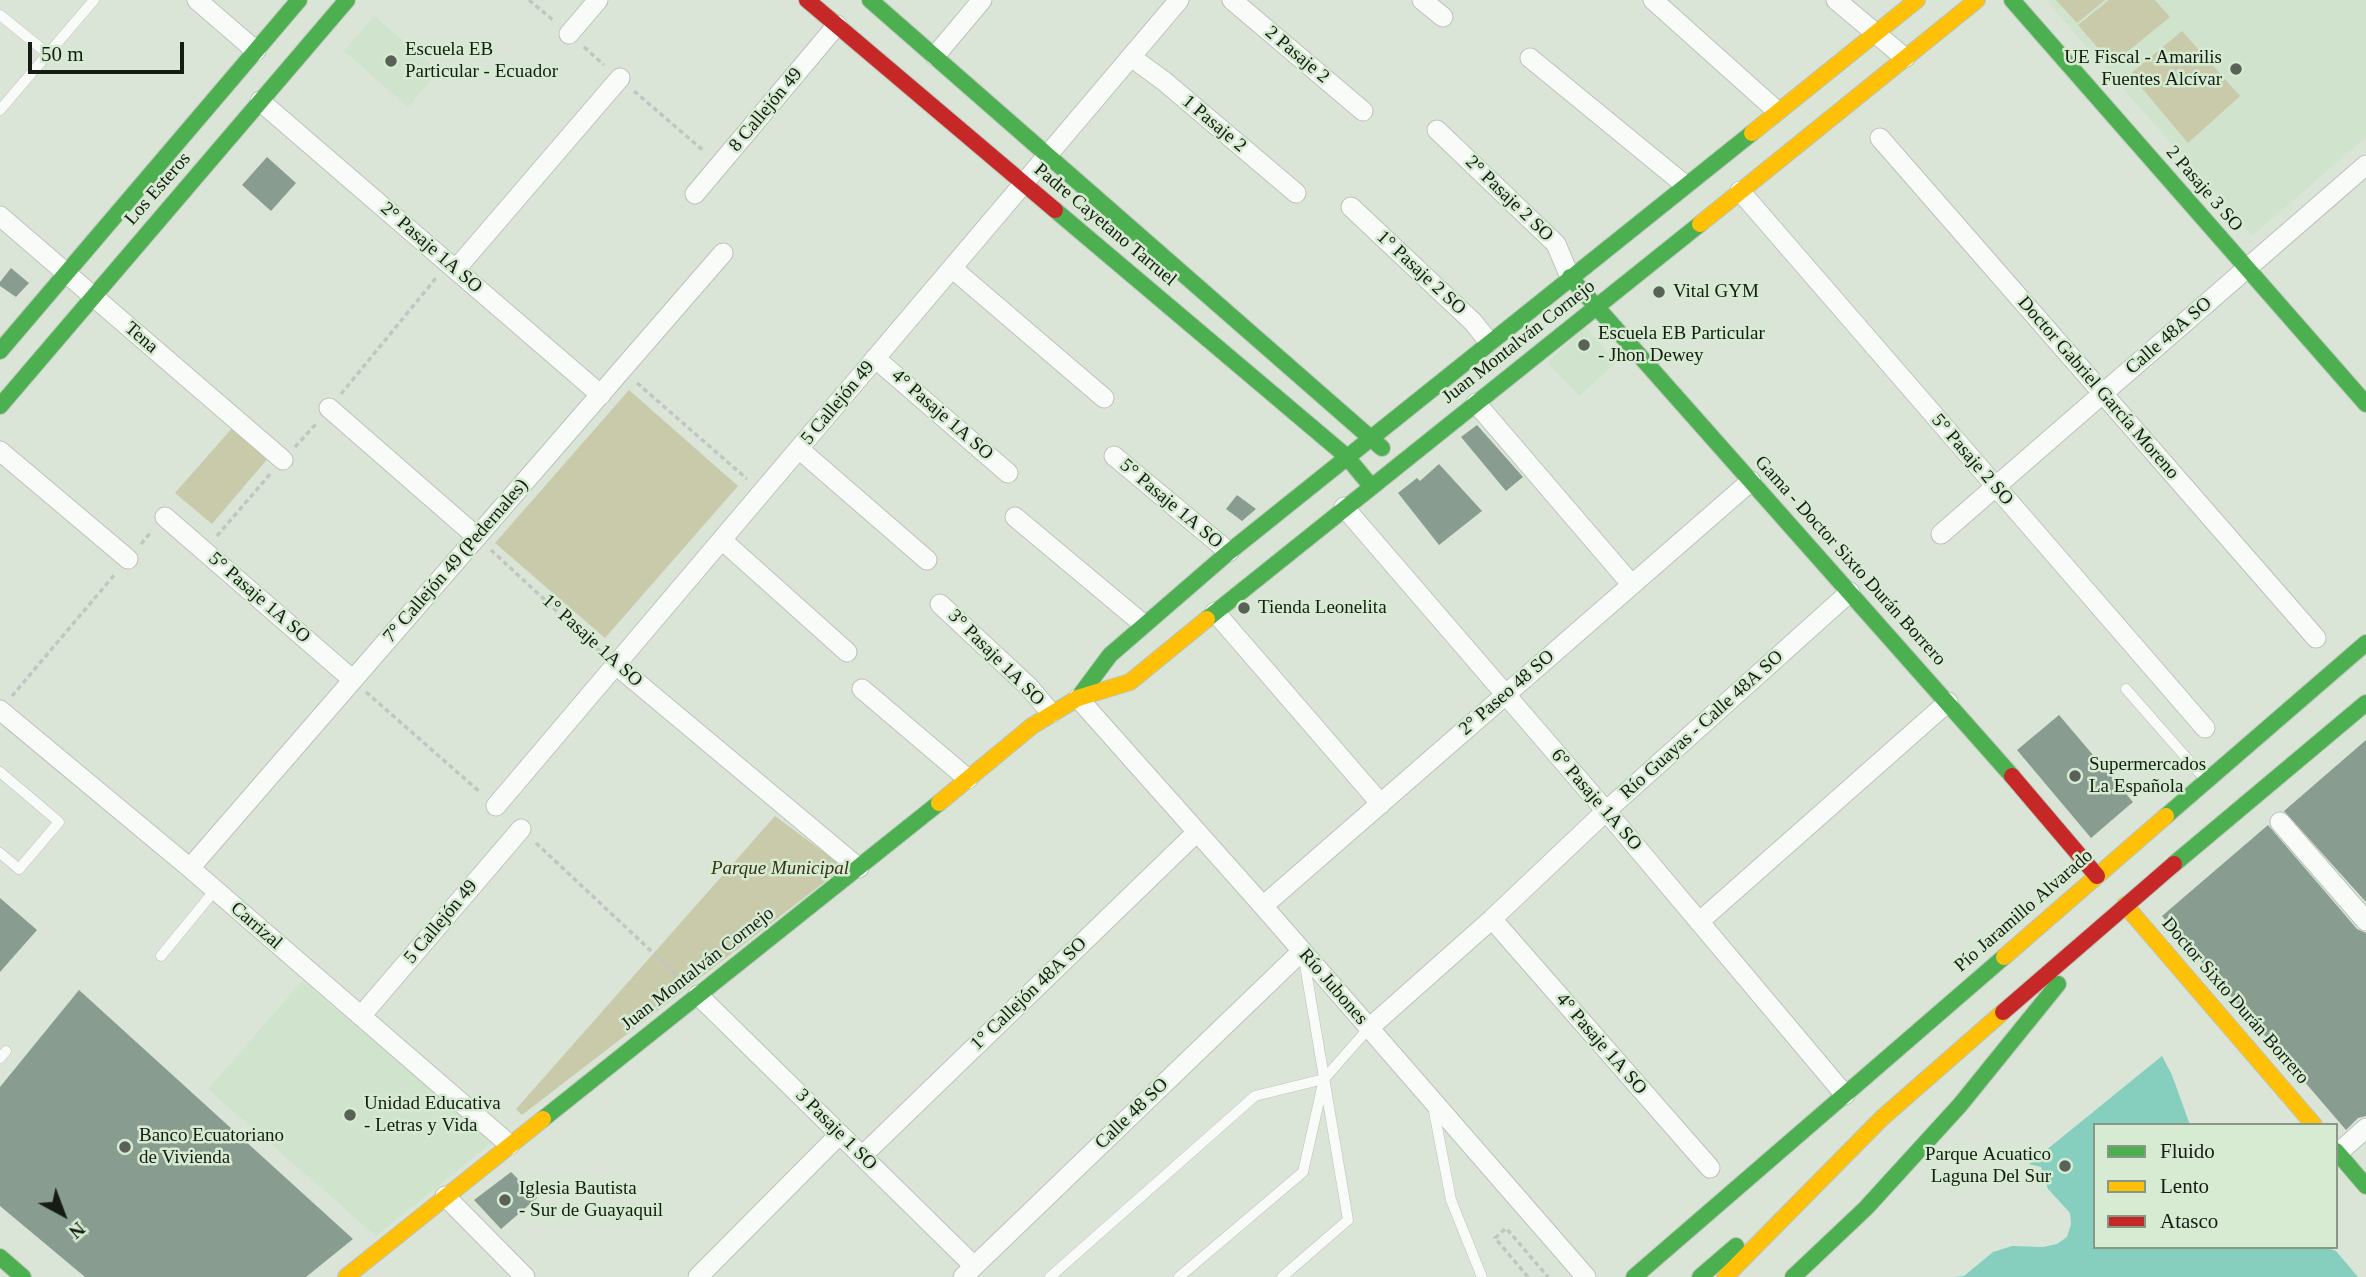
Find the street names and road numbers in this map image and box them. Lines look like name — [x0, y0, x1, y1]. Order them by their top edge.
street label: 2 Pasaje 2 — [1260, 22, 1334, 88]
street label: 8 Callejón 49 — [724, 63, 808, 157]
street label: 1 Pasaje 2 — [1177, 91, 1251, 157]
street label: 2 Pasaje 3 SO — [2161, 141, 2247, 237]
street label: Los Esteros — [120, 148, 196, 230]
street label: 2° Pasaje 2 SO — [1460, 151, 1558, 247]
street label: Padre Cayetano Tarruel — [1029, 159, 1181, 291]
street label: 2° Pasaje 1A SO — [375, 198, 487, 298]
street label: 1° Pasaje 2 SO — [1372, 226, 1470, 320]
street label: Juan Montalván Cornejo — [1438, 275, 1600, 409]
street label: Doctor Gabriel García Moreno — [2012, 292, 2184, 484]
street label: Calle 48A SO — [2121, 292, 2217, 380]
street label: Tena — [120, 317, 162, 359]
street label: 5 Callejón 49 — [796, 356, 880, 450]
street label: 4° Pasaje 1A SO — [886, 365, 998, 465]
street label: 5° Pasaje 2 SO — [1926, 410, 2018, 510]
street label: Gama - Doctor Sixto Durán Borrero — [1750, 451, 1950, 671]
street label: 5° Pasaje 1A SO — [1115, 454, 1227, 554]
street label: 7° Callejón 49 (Pedernales) — [379, 474, 533, 648]
street label: 5° Pasaje 1A SO — [203, 548, 315, 648]
street label: 1° Pasaje 1A SO — [537, 590, 647, 692]
street label: 3° Pasaje 1A SO — [943, 605, 1049, 711]
street label: 2° Paseo 48 SO — [1455, 645, 1559, 741]
street label: Río Guayas - Calle 48A SO — [1616, 646, 1788, 804]
street label: 6° Pasaje 1A SO — [1546, 744, 1646, 856]
street label: Pío Jaramillo Alvarado — [1950, 845, 2098, 977]
street label: 5 Callejón 49 — [399, 875, 483, 969]
street label: Carrizal — [225, 897, 287, 955]
street label: Juan Montalván Cornejo — [617, 902, 779, 1036]
street label: Doctor Sixto Durán Borrero — [2156, 913, 2314, 1089]
street label: 1° Callejón 48A SO — [966, 933, 1092, 1055]
street label: Río Jubones — [1294, 944, 1372, 1030]
street label: 4° Pasaje 1A SO — [1551, 988, 1651, 1100]
street label: Calle 48 SO — [1091, 1074, 1173, 1154]
street label: 3 Pasaje 1 SO — [790, 1084, 882, 1176]

